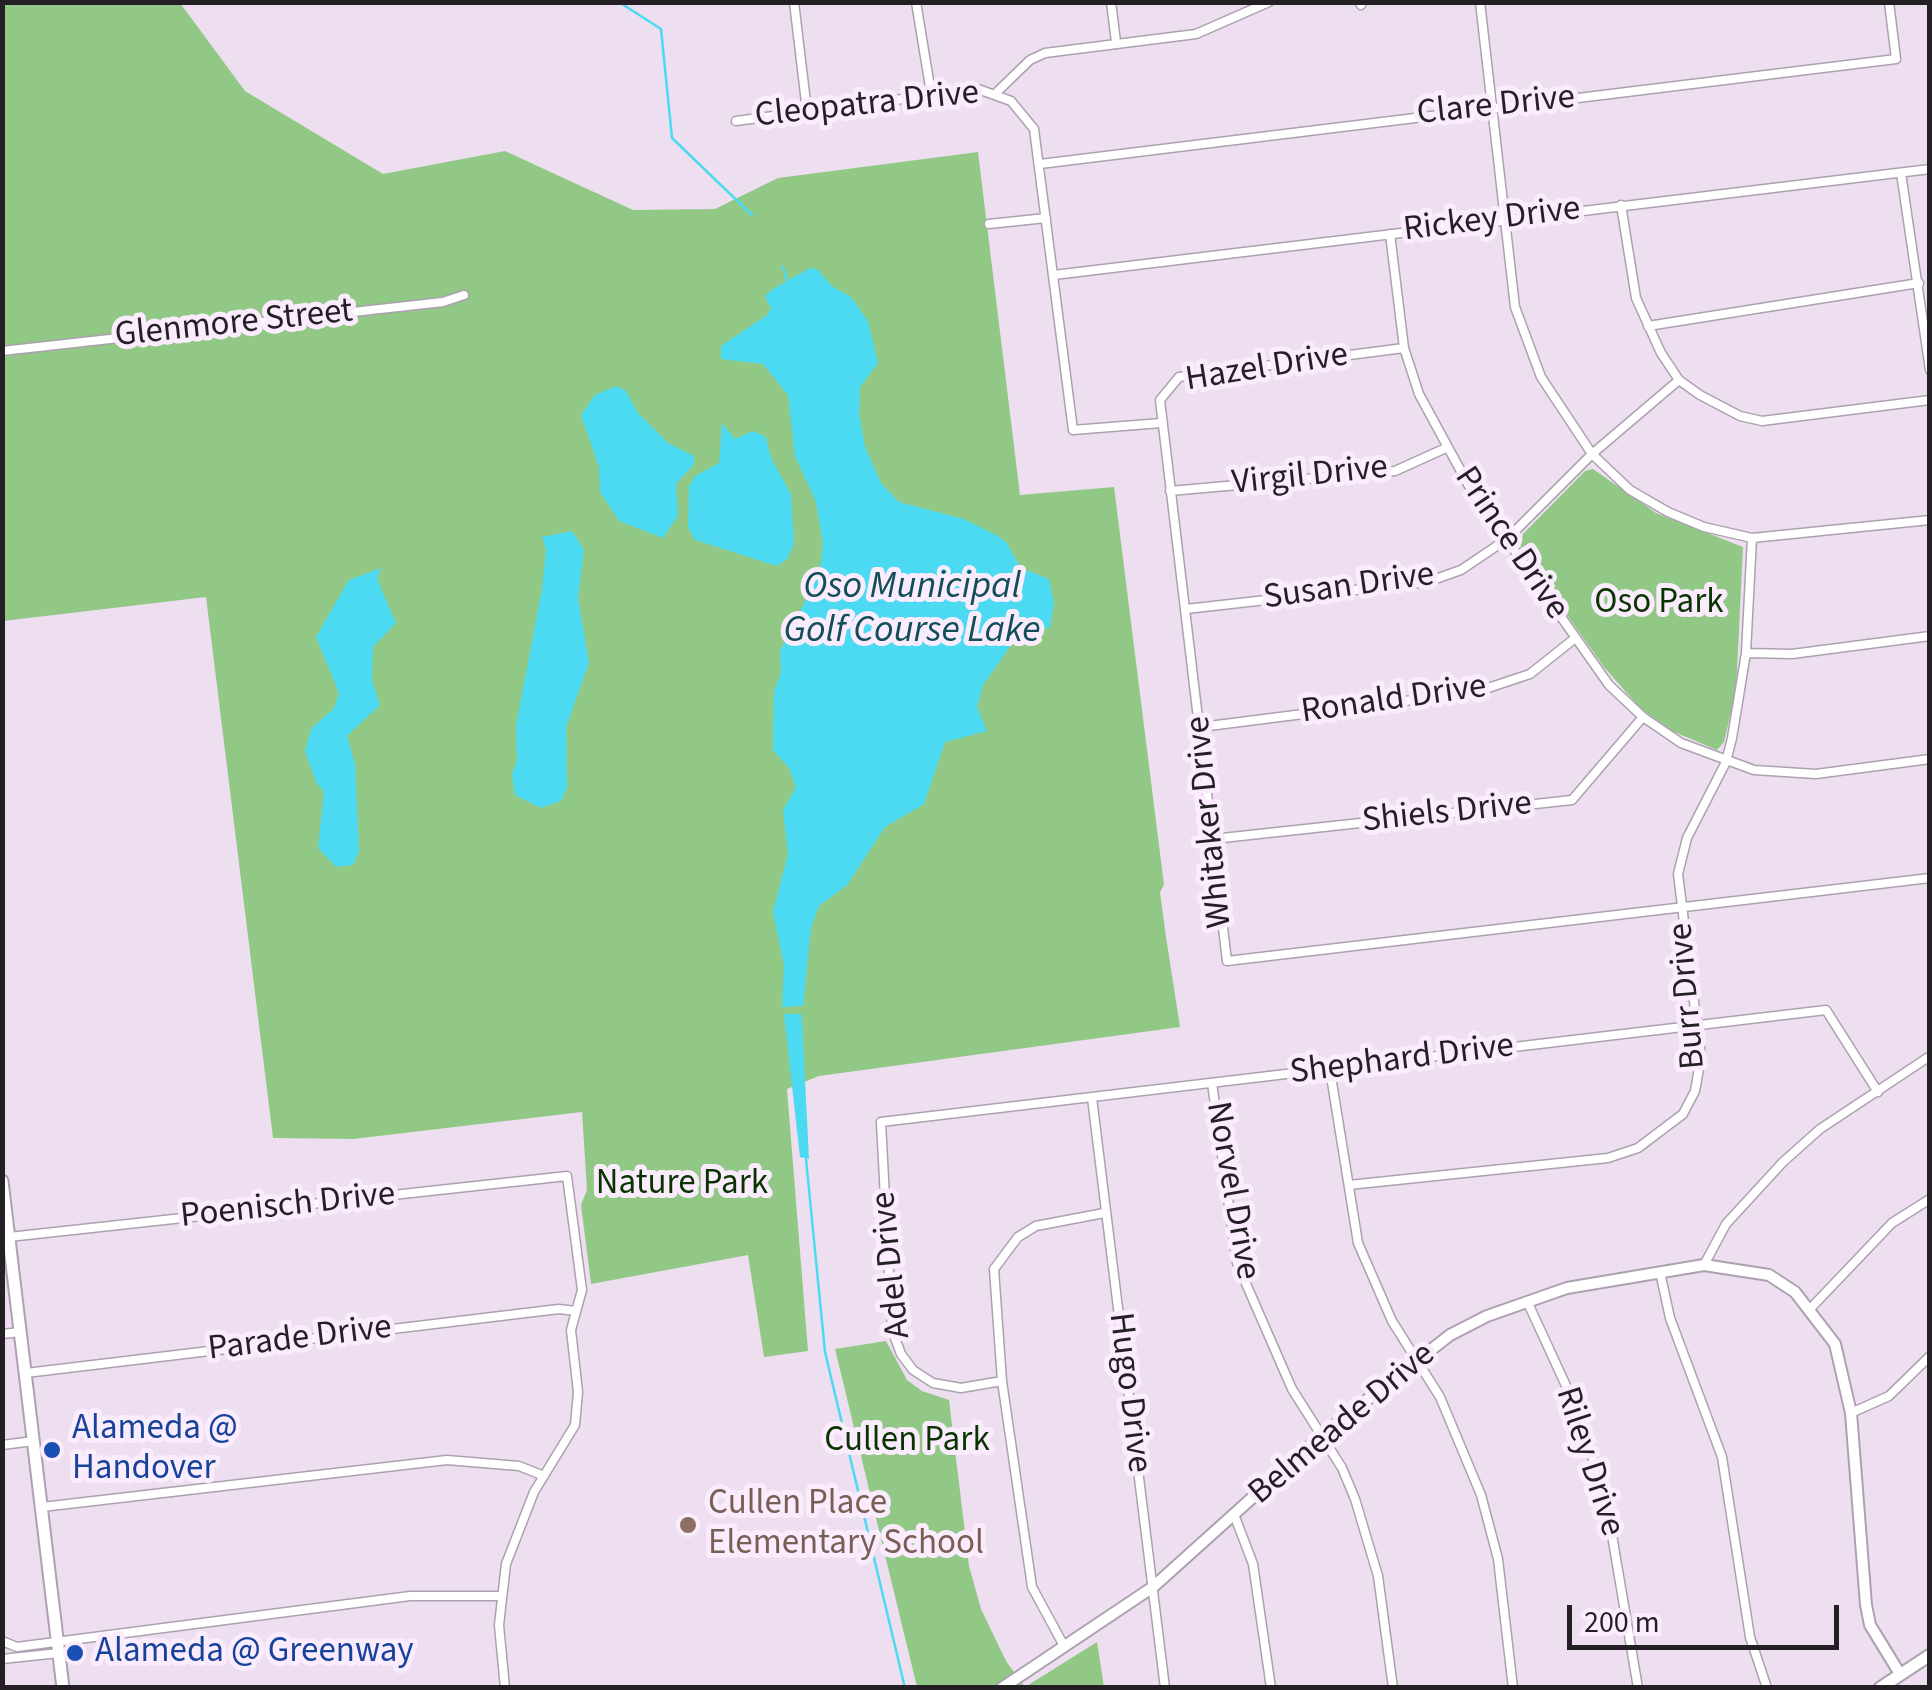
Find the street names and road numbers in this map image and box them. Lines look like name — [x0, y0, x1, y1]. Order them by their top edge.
street label: Cleopatra Drive — [753, 73, 981, 139]
street label: Clare Drive — [1415, 78, 1577, 136]
street label: Rickey Drive — [1401, 189, 1583, 253]
street label: Glenmore Street — [113, 292, 355, 358]
street label: Hazel Drive — [1183, 335, 1351, 403]
street label: Virgil Drive — [1230, 448, 1390, 506]
street label: Prince Drive — [1444, 460, 1576, 628]
street label: Susan Drive — [1261, 555, 1437, 621]
street label: Ronald Drive — [1299, 667, 1489, 735]
street label: Whitaker Drive — [1179, 714, 1243, 930]
street label: Shiels Drive — [1360, 784, 1534, 844]
street label: Burr Drive — [1662, 921, 1716, 1071]
street label: Shephard Drive — [1288, 1026, 1516, 1096]
street label: Norvel Drive — [1195, 1099, 1267, 1283]
street label: Poenisch Drive — [179, 1175, 397, 1239]
street label: Adel Drive — [864, 1189, 922, 1341]
street label: Parade Drive — [206, 1308, 394, 1372]
street label: Hugo Drive — [1097, 1311, 1159, 1475]
street label: Belmeade Drive — [1241, 1335, 1445, 1515]
street label: Riley Drive — [1544, 1382, 1632, 1542]

